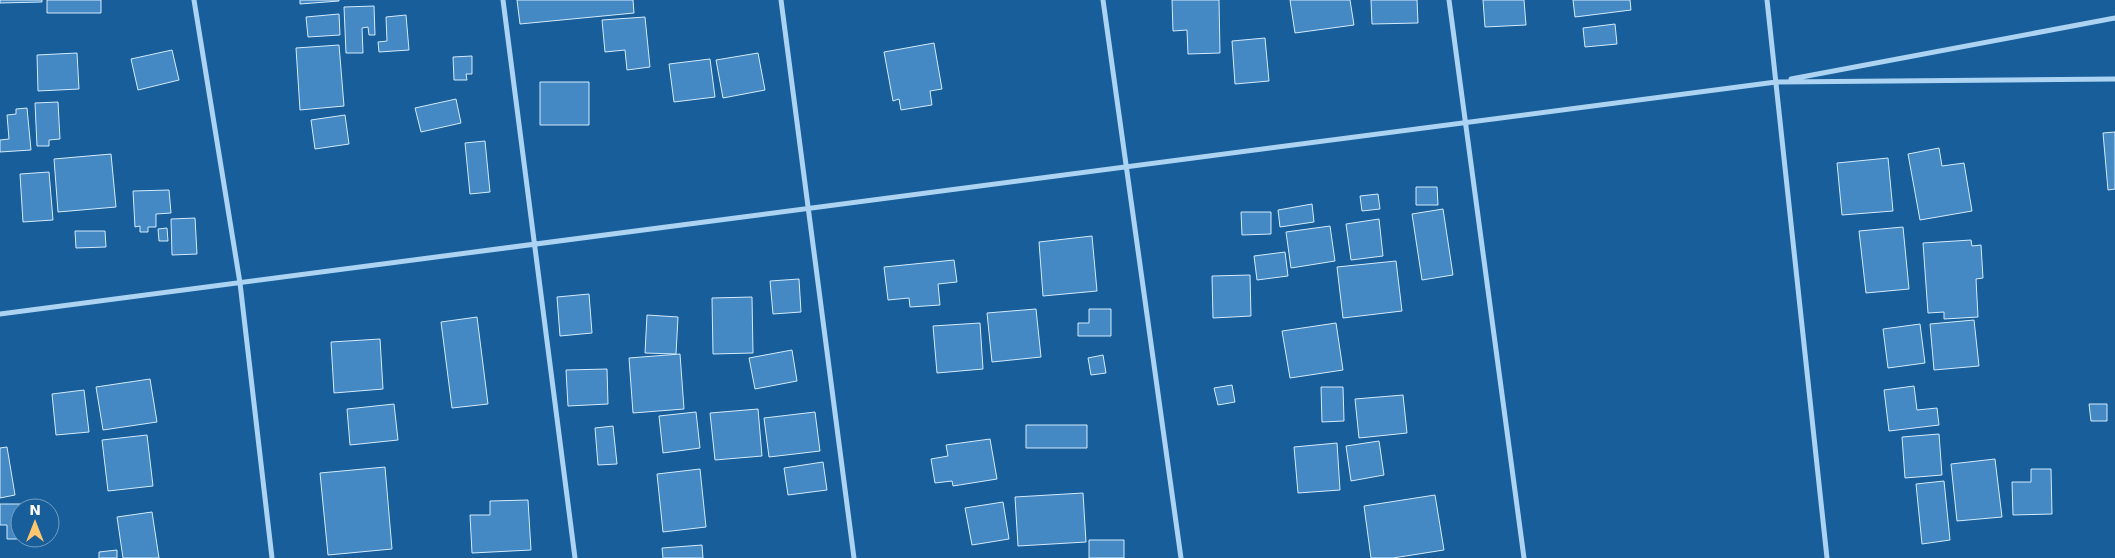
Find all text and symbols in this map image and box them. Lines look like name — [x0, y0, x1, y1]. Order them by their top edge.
north arrow — [10, 498, 60, 548]
text: N — [29, 502, 41, 518]

